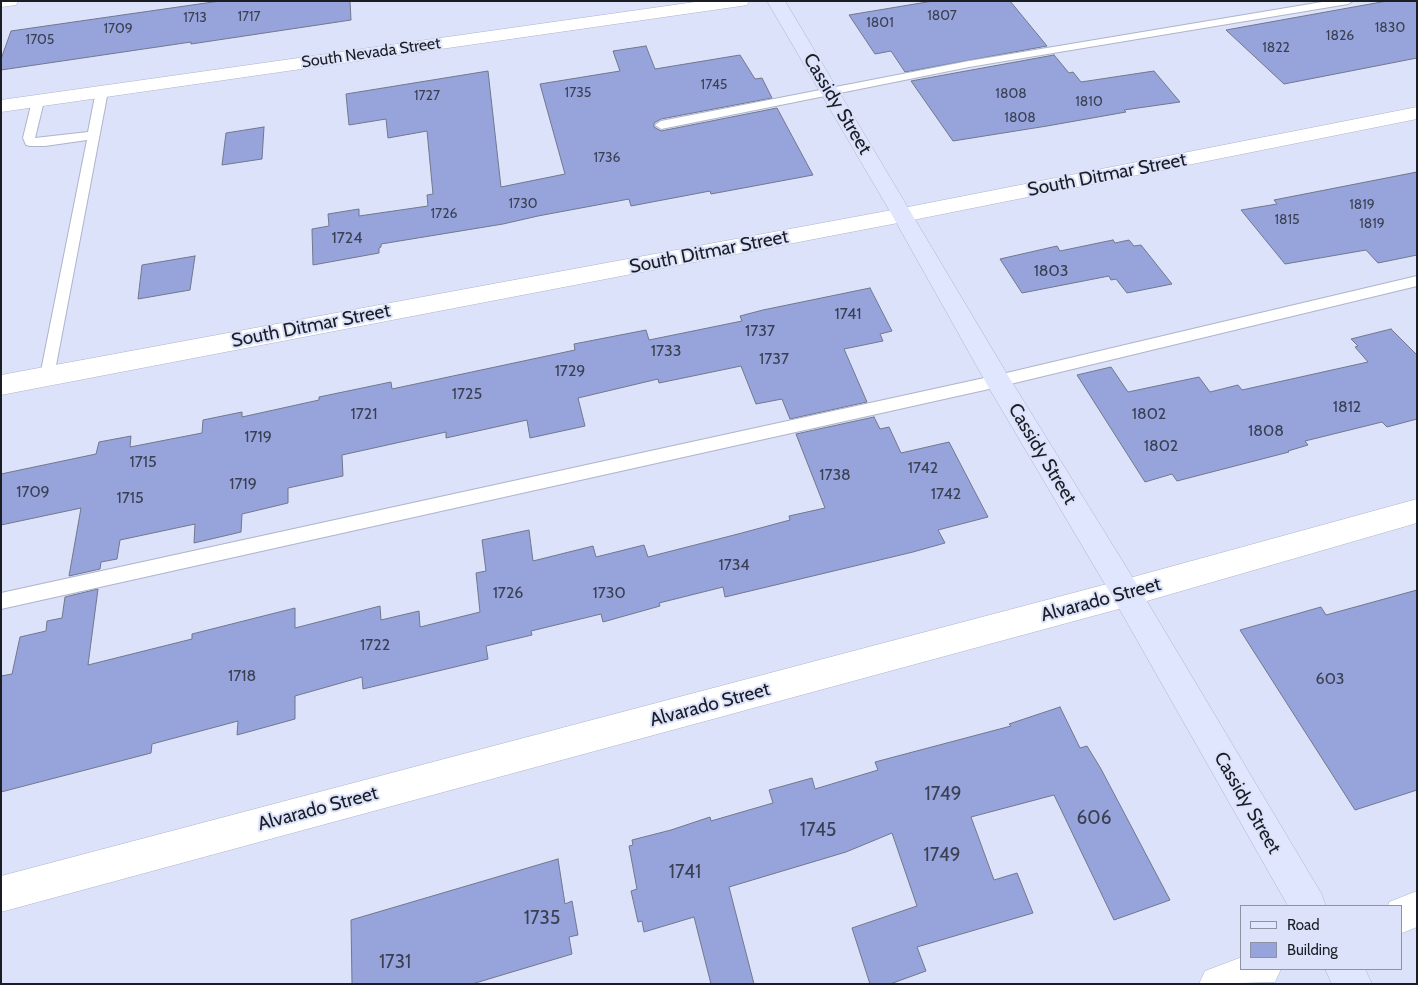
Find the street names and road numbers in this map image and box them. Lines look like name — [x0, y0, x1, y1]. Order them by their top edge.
street label: South Nevada Street — [300, 34, 442, 72]
street label: Cassidy Street — [798, 49, 876, 159]
street label: South Ditmar Street — [1026, 148, 1188, 202]
street label: South Ditmar Street — [628, 225, 790, 279]
street label: South Ditmar Street — [230, 299, 392, 353]
street label: Cassidy Street — [1003, 399, 1081, 509]
street label: Alvarado Street — [1038, 573, 1164, 627]
street label: Alvarado Street — [647, 678, 773, 732]
street label: Cassidy Street — [1209, 748, 1285, 858]
street label: Alvarado Street — [255, 782, 381, 836]

